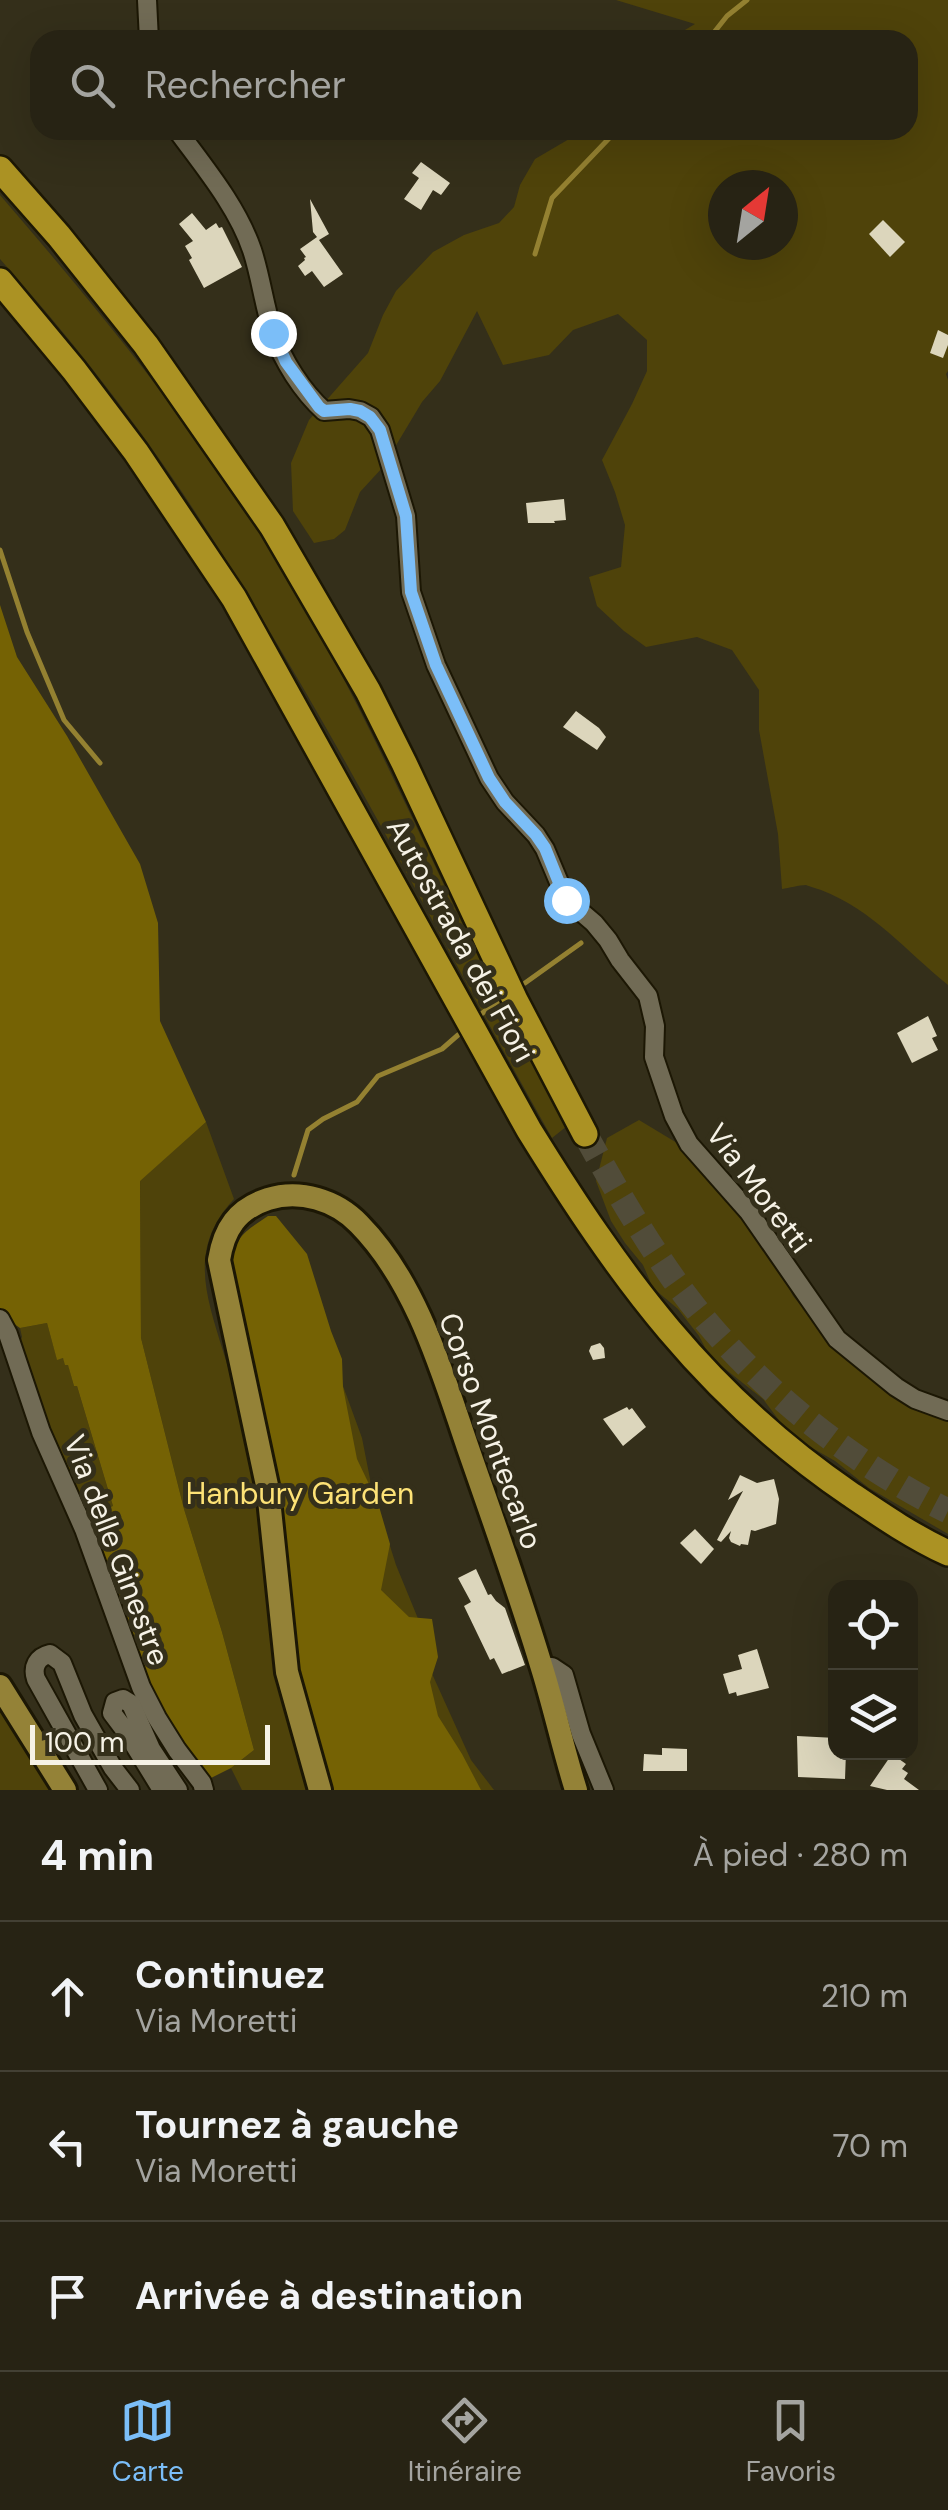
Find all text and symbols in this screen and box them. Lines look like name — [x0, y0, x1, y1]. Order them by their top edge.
search box — [30, 30, 918, 140]
icon: search — [65, 58, 120, 113]
text: Rechercher — [145, 60, 346, 110]
north arrow — [708, 170, 798, 260]
route end — [251, 311, 297, 357]
street label: Autostrada dei Fiori — [378, 811, 544, 1069]
route start — [544, 878, 590, 924]
street label: Via Moretti — [698, 1115, 820, 1261]
street label: Corso Montecarlo — [430, 1307, 552, 1555]
street label: Via delle Ginestre — [55, 1429, 179, 1671]
park label: Hanbury Garden — [186, 1474, 414, 1513]
map controls — [828, 1580, 918, 1760]
button: locate — [828, 1580, 918, 1670]
button: layers — [828, 1670, 918, 1760]
scale bar — [30, 1720, 270, 1764]
text: 100 m — [45, 1724, 124, 1761]
text: 4 min — [40, 1828, 154, 1883]
text: À pied · 280 m — [693, 1834, 908, 1876]
text: Continuez — [135, 1950, 325, 2000]
icon: ahead — [40, 1969, 95, 2024]
text: 210 m — [821, 1975, 908, 2017]
text: Via Moretti — [135, 2000, 298, 2042]
text: Tournez à gauche — [135, 2100, 459, 2150]
icon: left — [40, 2119, 95, 2174]
text: 70 m — [832, 2125, 908, 2167]
text: Via Moretti — [135, 2150, 298, 2192]
icon: arrive — [40, 2269, 95, 2324]
text: Arrivée à destination — [135, 2271, 523, 2321]
tab: Carte — [112, 2393, 184, 2490]
tab: Itinéraire — [408, 2393, 522, 2490]
tab: Favoris — [746, 2393, 836, 2490]

